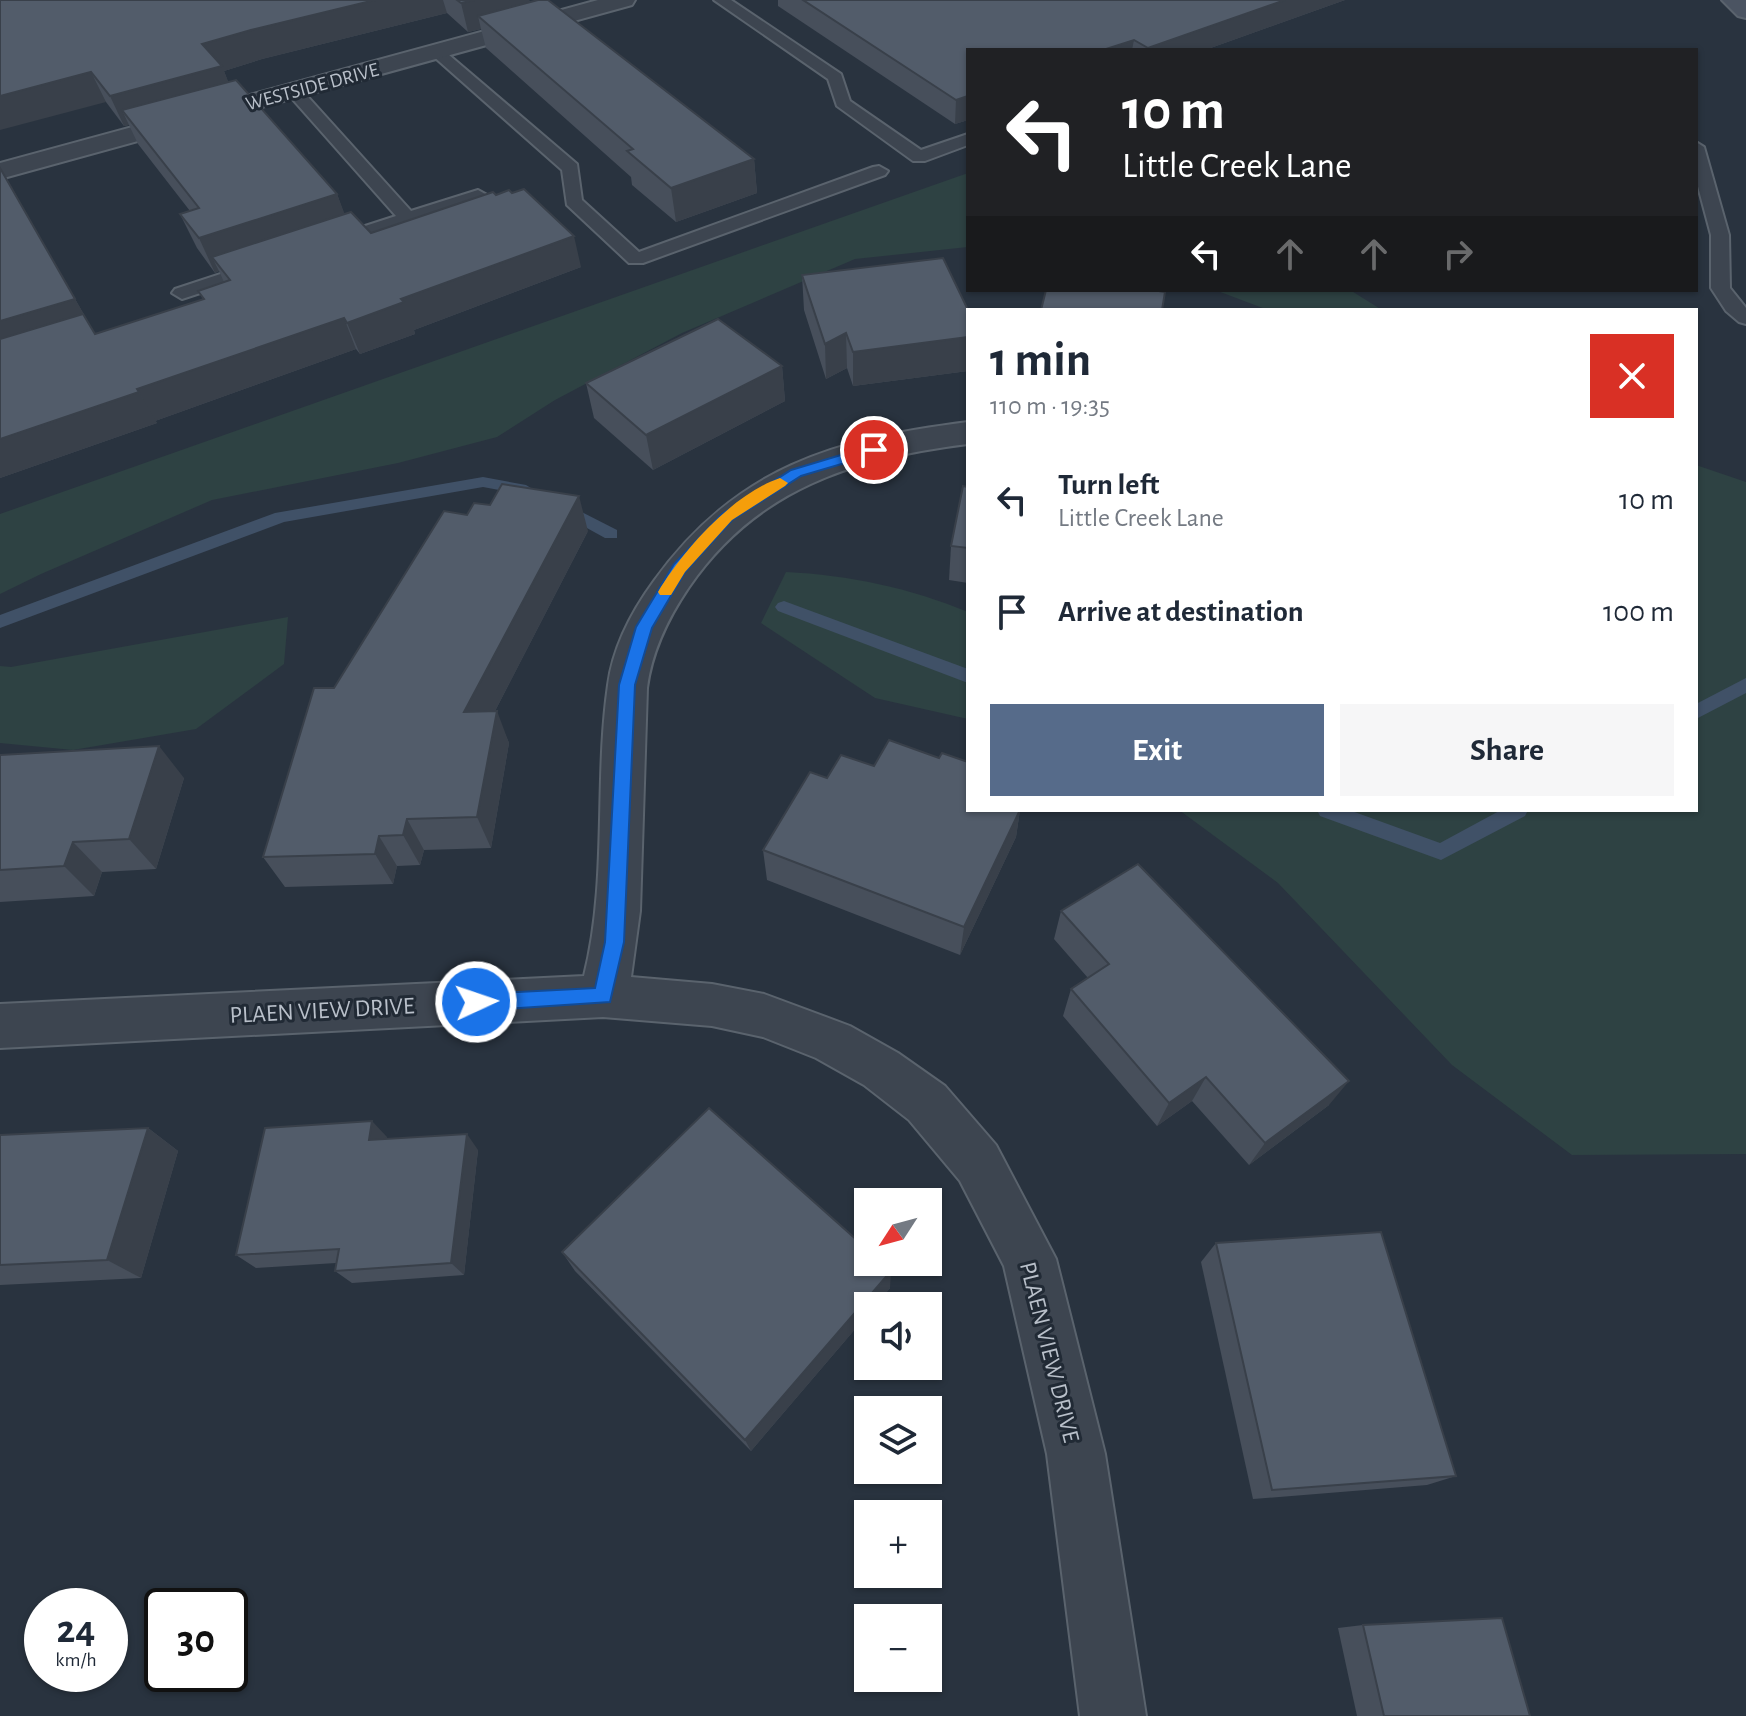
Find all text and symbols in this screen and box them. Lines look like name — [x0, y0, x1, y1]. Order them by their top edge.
street label: WESTSIDE DRIVE — [244, 60, 381, 114]
icon: left — [990, 80, 1094, 184]
text: 10 m — [1122, 83, 1225, 139]
text: Little Creek Lane — [1122, 148, 1352, 184]
icon: left — [1184, 232, 1228, 276]
icon: ahead — [1268, 232, 1312, 276]
icon: ahead — [1352, 232, 1396, 276]
icon: right — [1436, 232, 1480, 276]
button: close — [1590, 334, 1674, 418]
text: 1 min — [990, 337, 1091, 385]
text: 110 m · 19:35 — [990, 393, 1110, 419]
pin — [840, 416, 908, 484]
icon: arrive — [852, 428, 896, 472]
text: Turn left — [1058, 470, 1159, 500]
icon: left — [990, 478, 1034, 522]
text: 10 m — [1619, 485, 1674, 515]
text: Little Creek Lane — [1058, 505, 1224, 531]
icon: arrive — [990, 590, 1034, 634]
text: Arrive at destination — [1058, 597, 1304, 627]
text: 100 m — [1603, 597, 1674, 627]
button: Exit — [990, 704, 1324, 796]
button: Share — [1340, 704, 1674, 796]
position arrow — [434, 960, 518, 1044]
street label: PLAEN VIEW DRIVE — [229, 994, 416, 1028]
north arrow — [854, 1188, 942, 1276]
map controls — [854, 1188, 942, 1692]
street label: PLAEN VIEW DRIVE — [1015, 1260, 1083, 1445]
button: sound — [854, 1292, 942, 1380]
button: layers — [854, 1396, 942, 1484]
button: + — [854, 1500, 942, 1588]
speed limit sign: 30 — [144, 1588, 248, 1692]
button: − — [854, 1604, 942, 1692]
text: 24 — [57, 1610, 95, 1650]
text: km/h — [55, 1650, 97, 1670]

